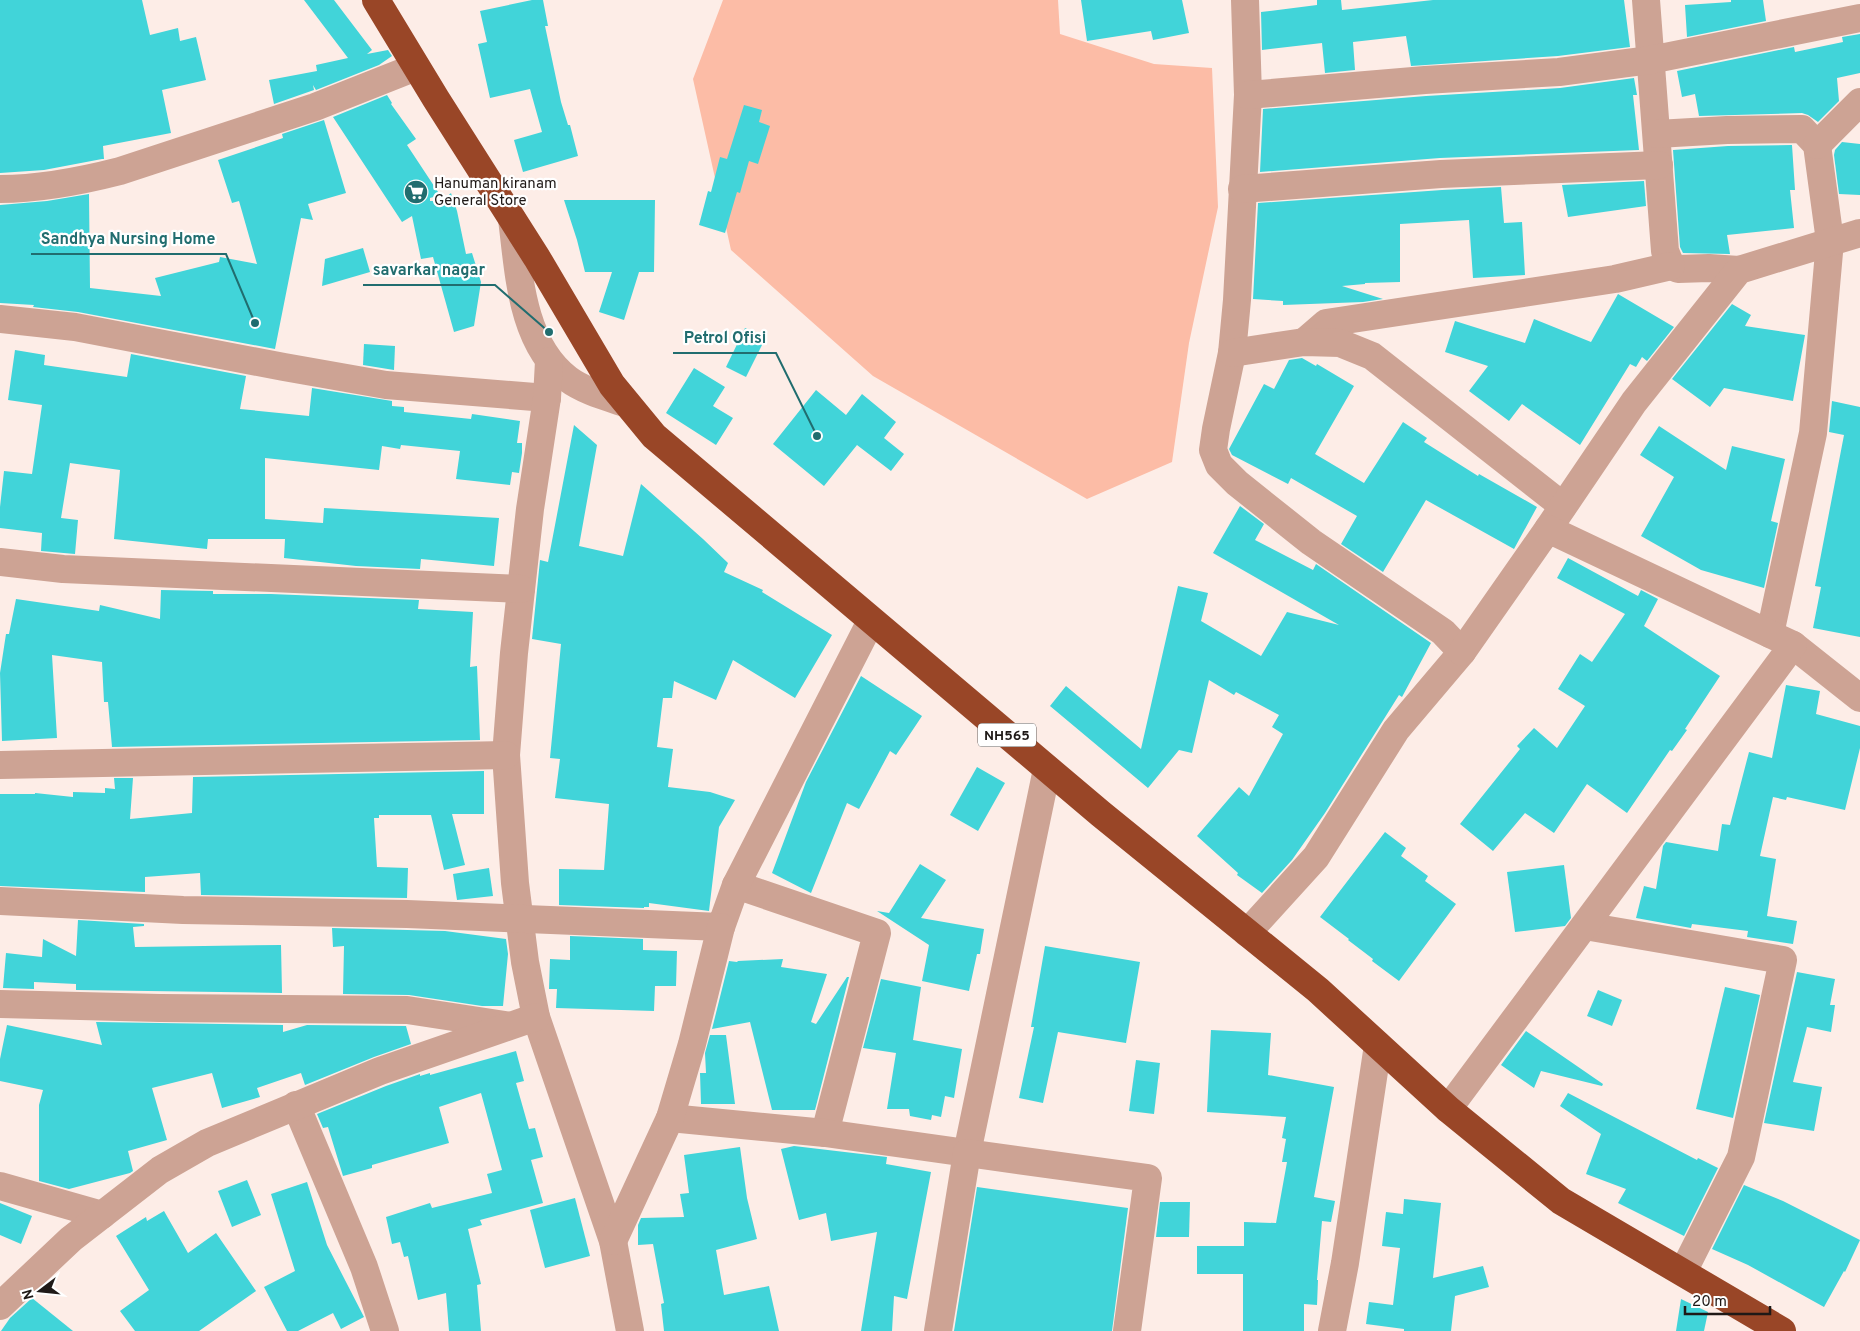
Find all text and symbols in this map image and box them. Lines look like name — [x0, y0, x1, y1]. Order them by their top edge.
place label: Hanuman kiranam General Store — [434, 175, 557, 211]
supermarket icon: Hanuman kiranam General Store — [403, 179, 429, 205]
callout: Sandhya Nursing Home — [31, 223, 226, 254]
text: Sandhya Nursing Home — [41, 230, 215, 250]
callout: savarkar nagar — [363, 254, 495, 285]
text: savarkar nagar — [373, 261, 486, 281]
callout: Petrol Ofisi — [673, 322, 776, 353]
text: Petrol Ofisi — [684, 329, 766, 349]
road number: NH565 — [978, 724, 1036, 746]
north arrow — [15, 1266, 65, 1316]
scale bar — [1685, 1284, 1770, 1316]
text: N — [19, 1287, 39, 1301]
text: 20 m — [1692, 1293, 1727, 1312]

